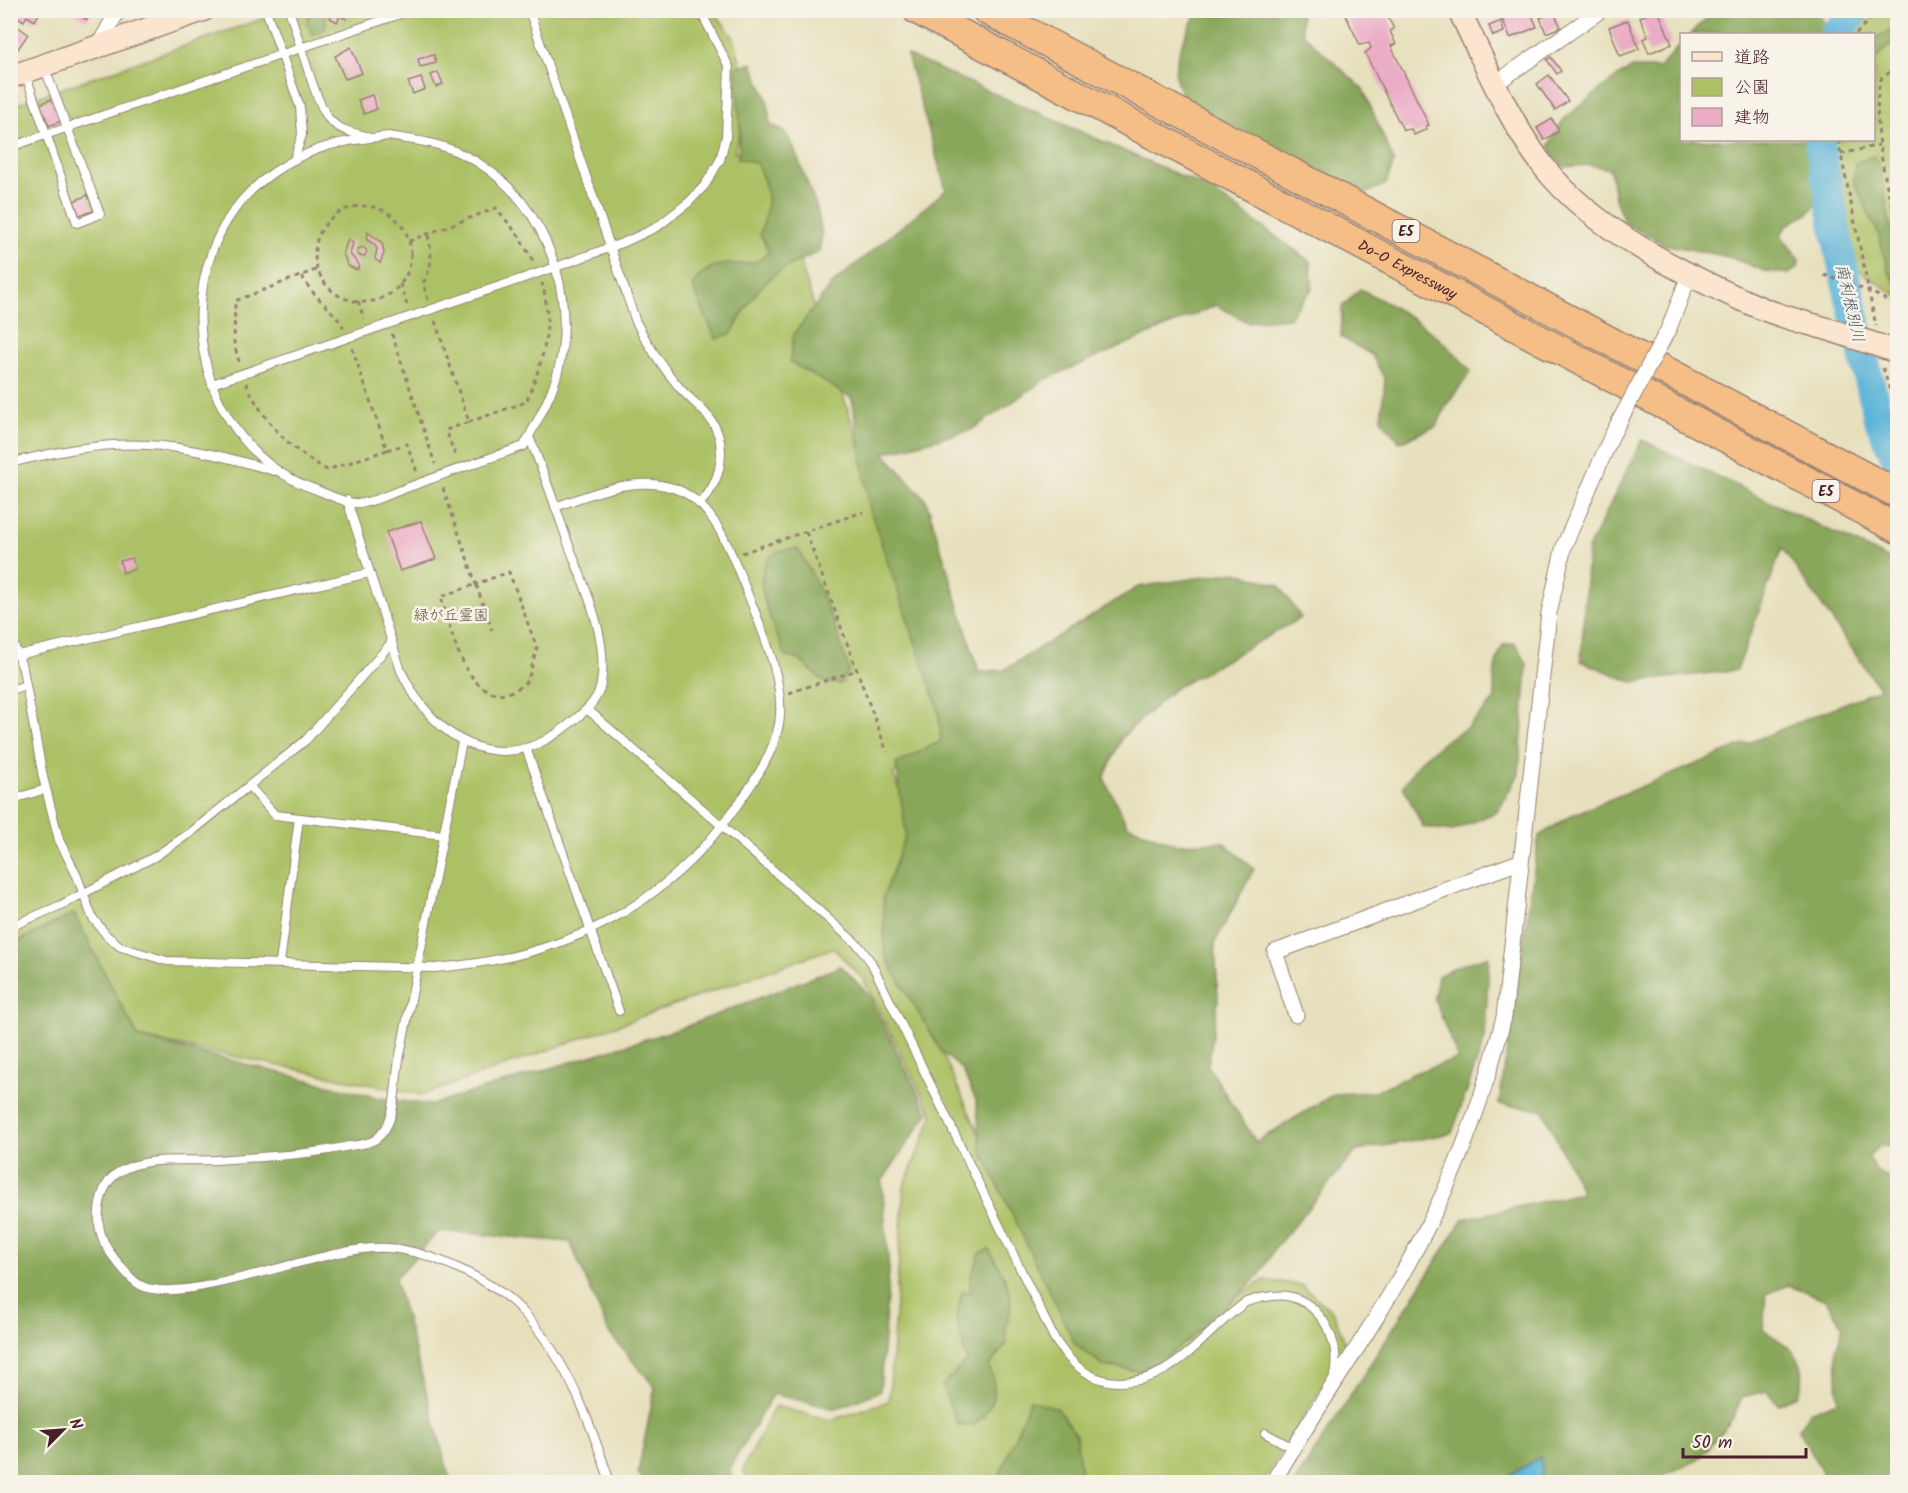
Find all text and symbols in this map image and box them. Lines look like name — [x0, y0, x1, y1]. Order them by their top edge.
legend — [1680, 33, 1875, 141]
text: 道路 — [1734, 44, 1770, 73]
text: 公園 — [1734, 74, 1770, 103]
text: 建物 — [1734, 104, 1770, 133]
road number: E5 — [1392, 220, 1420, 242]
street label: Do-O Expressway — [1353, 234, 1462, 307]
water label: 南利根別川 — [1828, 262, 1871, 345]
road number: E5 — [1812, 480, 1840, 502]
park label: 緑が丘霊園 — [413, 604, 489, 628]
north arrow — [33, 1400, 93, 1460]
text: N — [62, 1414, 89, 1434]
scale bar — [1683, 1421, 1806, 1459]
text: 50 m — [1692, 1429, 1732, 1458]

